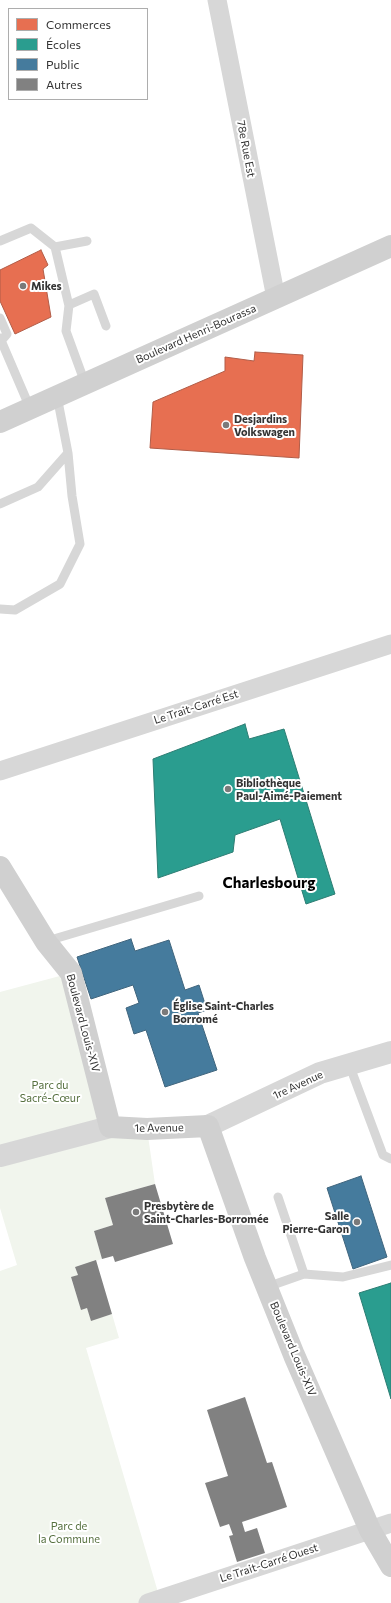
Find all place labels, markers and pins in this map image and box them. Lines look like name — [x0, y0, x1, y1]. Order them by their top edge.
place label: Mikes — [31, 279, 62, 293]
marker: Mikes — [18, 281, 28, 291]
place label: Desjardins Volkswagen — [234, 412, 295, 438]
marker: Desjardins Volkswagen — [221, 420, 231, 430]
place label: Bibliothèque Paul-Aimé-Paiement — [236, 776, 342, 802]
marker: Bibliothèque Paul-Aimé-Paiement — [223, 784, 233, 794]
place label: Église Saint-Charles Borromé — [173, 999, 274, 1025]
marker: Église Saint-Charles Borromé — [160, 1007, 170, 1017]
place label: Presbytère de Saint-Charles-Borromée — [144, 1199, 269, 1225]
marker: Presbytère de Saint-Charles-Borromée — [131, 1207, 141, 1217]
place label: Salle Pierre-Garon — [282, 1209, 349, 1235]
marker: Salle Pierre-Garon — [352, 1217, 362, 1227]

